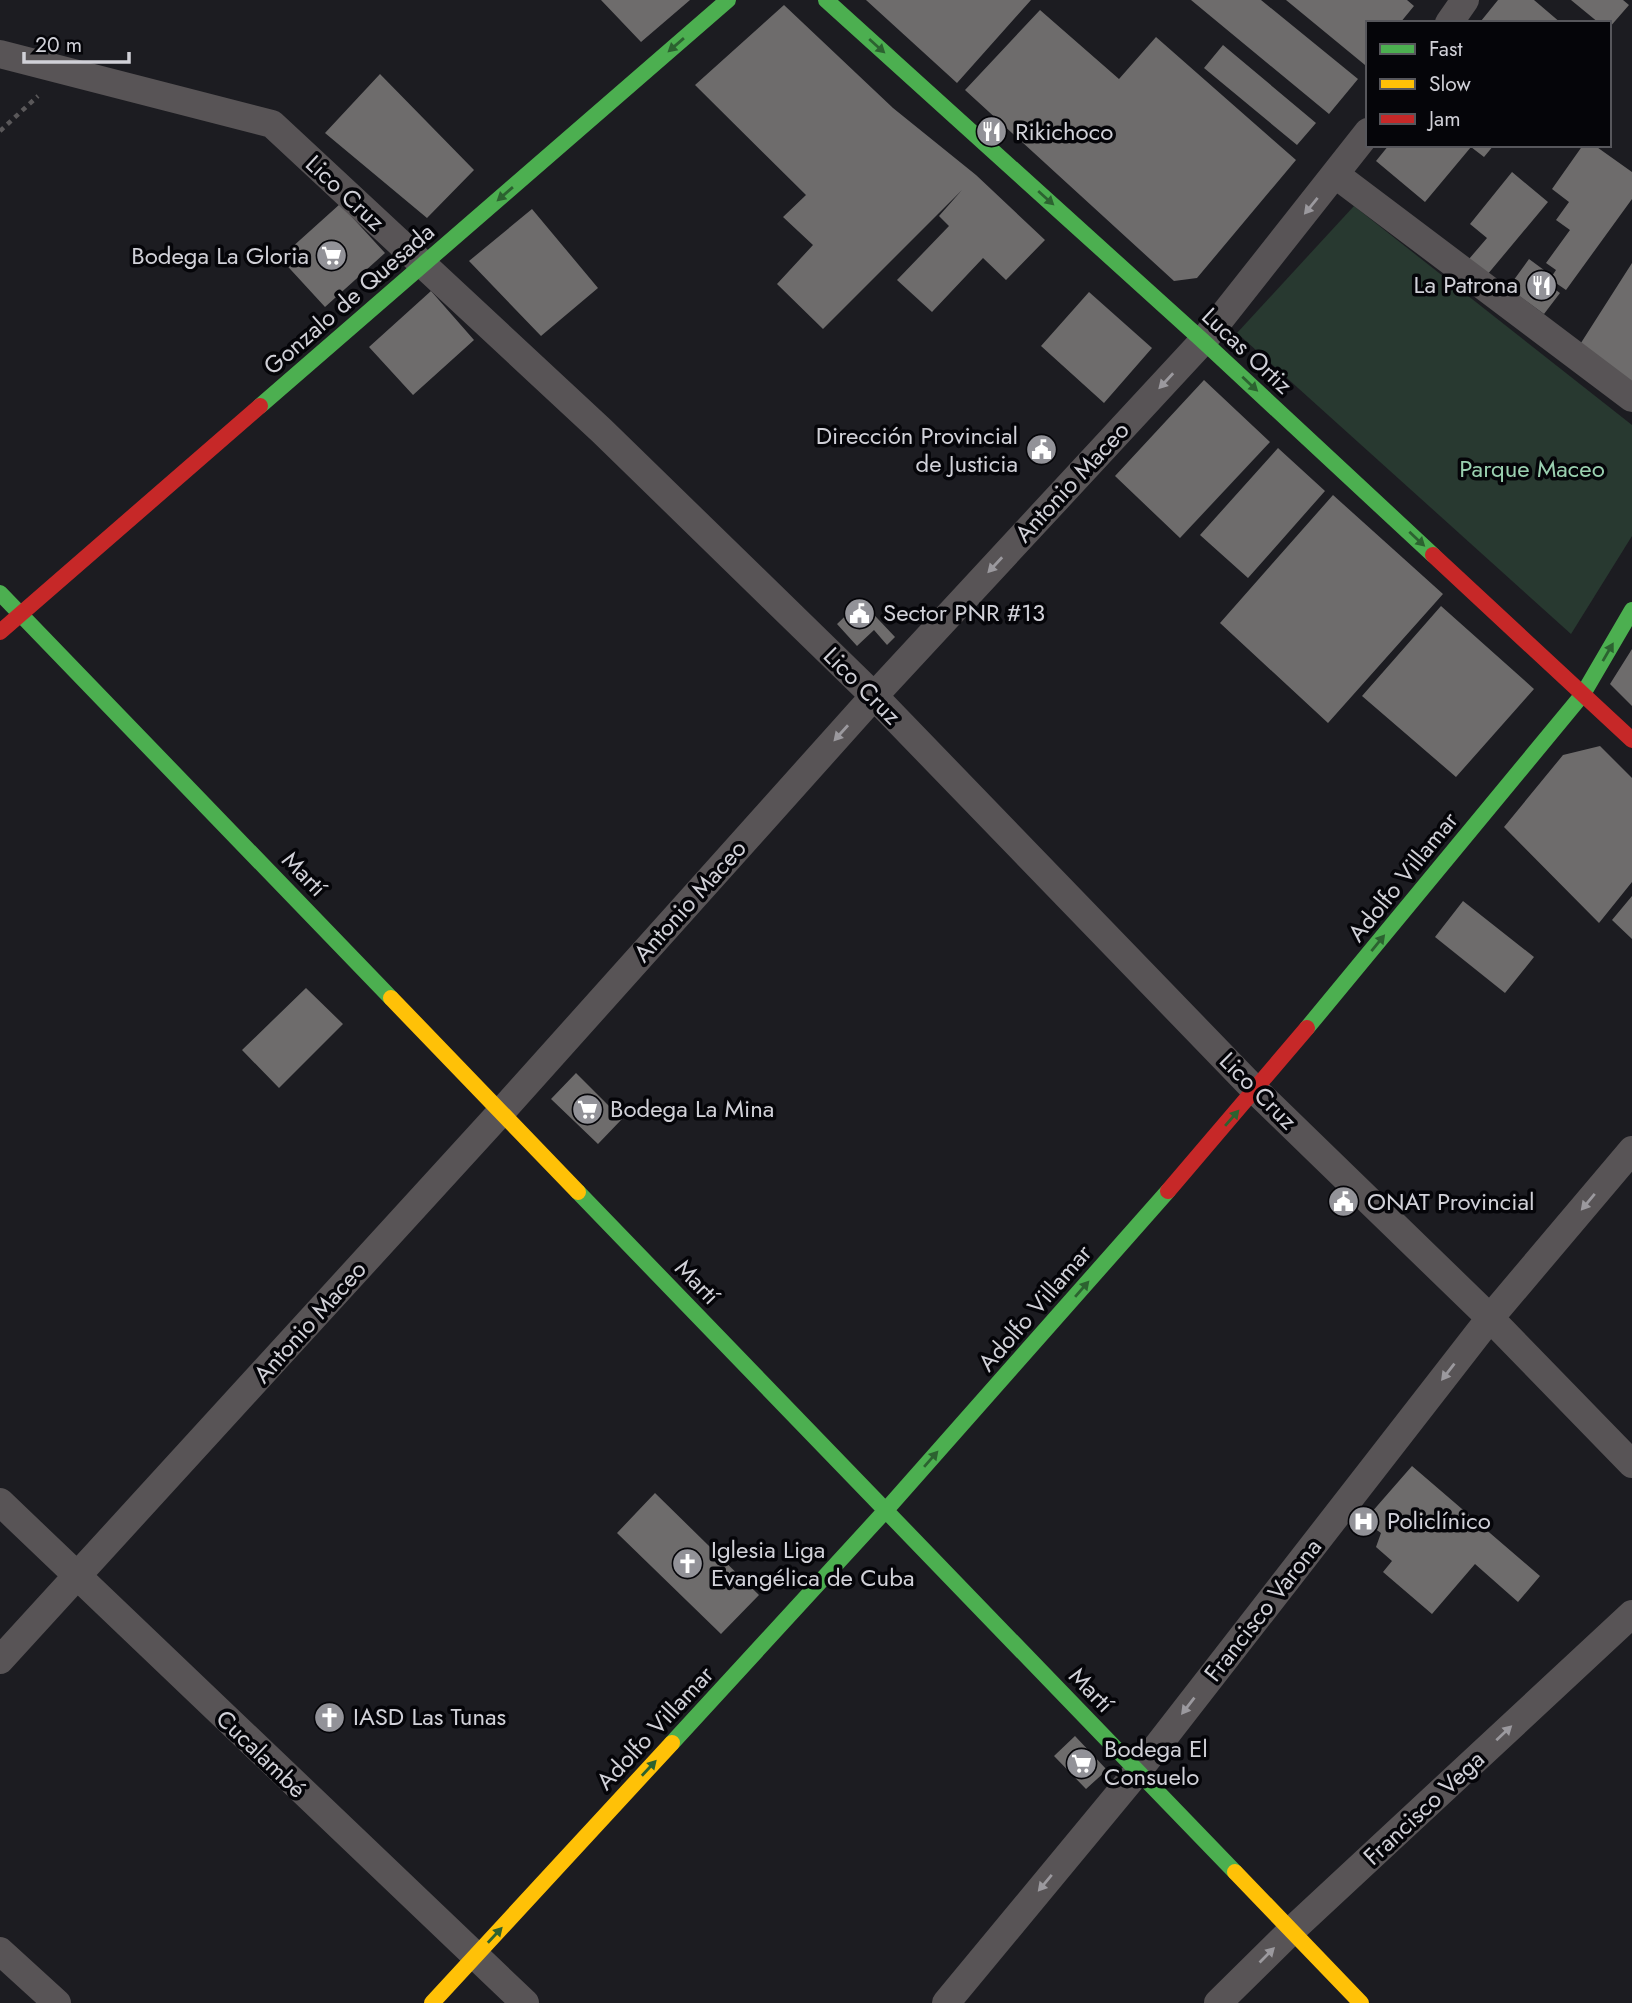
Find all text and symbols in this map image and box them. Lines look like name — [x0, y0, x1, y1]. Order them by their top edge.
scale bar — [24, 21, 130, 65]
legend — [1366, 21, 1611, 147]
text: 20 m — [35, 30, 82, 60]
text: Fast — [1429, 34, 1462, 64]
one-way arrow — [668, 37, 685, 52]
one-way arrow — [868, 38, 886, 54]
text: Slow — [1429, 69, 1471, 99]
text: Jam — [1426, 104, 1461, 134]
place label: Rikichoco — [1015, 114, 1113, 149]
restaurant icon: Rikichoco — [975, 115, 1009, 149]
street label: Lico Cruz — [298, 147, 393, 239]
one-way arrow — [496, 186, 513, 201]
one-way arrow — [1037, 190, 1054, 206]
one-way arrow — [1304, 196, 1319, 214]
street label: Gonzalo de Quesada — [256, 214, 442, 383]
place label: Bodega La Gloria — [131, 238, 309, 273]
supermarket icon: Bodega La Gloria — [315, 239, 349, 273]
place label: La Patrona — [1414, 267, 1518, 302]
restaurant icon: La Patrona — [1524, 268, 1558, 302]
street label: Lucas Ortiz — [1194, 299, 1301, 402]
one-way arrow — [1158, 372, 1174, 390]
one-way arrow — [1241, 376, 1258, 392]
street label: Antonio Maceo — [1006, 413, 1137, 550]
place label: Dirección Provincial de Justicia — [816, 418, 1018, 481]
public building icon: Dirección Provincial de Justicia — [1024, 433, 1058, 467]
park label: Parque Maceo — [1459, 451, 1605, 486]
one-way arrow — [1408, 531, 1425, 547]
one-way arrow — [987, 556, 1003, 573]
place label: Sector PNR #13 — [883, 595, 1045, 630]
public building icon: Sector PNR #13 — [843, 596, 877, 630]
street label: Lico Cruz — [816, 639, 909, 732]
one-way arrow — [1601, 642, 1614, 661]
one-way arrow — [833, 724, 849, 742]
street label: Adolfo Villamar — [1339, 804, 1467, 949]
street label: Antonio Maceo — [625, 832, 754, 970]
street label: Martí — [274, 843, 335, 905]
one-way arrow — [1370, 935, 1385, 952]
street label: Lico Cruz — [1212, 1044, 1305, 1137]
place label: Bodega La Mina — [610, 1091, 774, 1126]
supermarket icon: Bodega La Mina — [570, 1092, 604, 1126]
one-way arrow — [1224, 1109, 1240, 1127]
place label: ONAT Provincial — [1367, 1184, 1535, 1219]
public building icon: ONAT Provincial — [1327, 1185, 1361, 1219]
one-way arrow — [1580, 1193, 1596, 1211]
street label: Adolfo Villamar — [969, 1236, 1100, 1379]
street label: Martí — [667, 1251, 728, 1313]
street label: Antonio Maceo — [245, 1253, 374, 1391]
one-way arrow — [1074, 1280, 1089, 1297]
one-way arrow — [1442, 1363, 1456, 1381]
one-way arrow — [923, 1450, 939, 1468]
place label: Policlínico — [1387, 1503, 1491, 1538]
hospital icon: Policlínico — [1347, 1504, 1381, 1538]
street label: Francisco Varona — [1196, 1531, 1330, 1689]
place label: Iglesia Liga Evangélica de Cuba — [711, 1532, 914, 1595]
church icon: Iglesia Liga Evangélica de Cuba — [671, 1547, 705, 1581]
street label: Adolfo Villamar — [588, 1657, 722, 1798]
street label: Martí — [1061, 1659, 1122, 1721]
one-way arrow — [1181, 1697, 1196, 1715]
place label: IASD Las Tunas — [353, 1699, 506, 1734]
church icon: IASD Las Tunas — [313, 1700, 347, 1734]
street label: Cucalambé — [208, 1701, 314, 1806]
one-way arrow — [1496, 1724, 1513, 1741]
place label: Bodega El Consuelo — [1104, 1731, 1208, 1794]
street label: Francisco Vega — [1355, 1742, 1492, 1873]
supermarket icon: Bodega El Consuelo — [1064, 1746, 1098, 1780]
one-way arrow — [641, 1760, 657, 1777]
one-way arrow — [1038, 1875, 1053, 1892]
one-way arrow — [487, 1927, 503, 1944]
one-way arrow — [1258, 1947, 1274, 1964]

